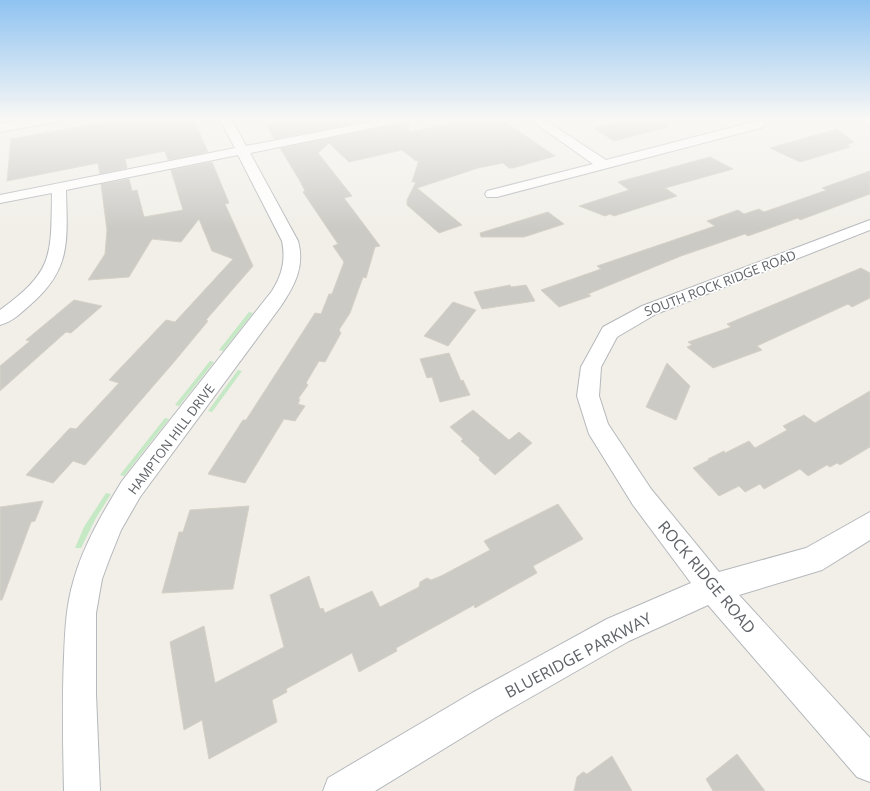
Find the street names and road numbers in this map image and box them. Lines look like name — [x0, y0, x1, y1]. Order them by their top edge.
street label: SOUTH ROCK RIDGE ROAD — [641, 246, 799, 320]
street label: HAMPTON HILL DRIVE — [123, 380, 219, 498]
street label: ROCK RIDGE ROAD — [653, 516, 761, 638]
street label: BLUERIDGE PARKWAY — [501, 607, 655, 703]

